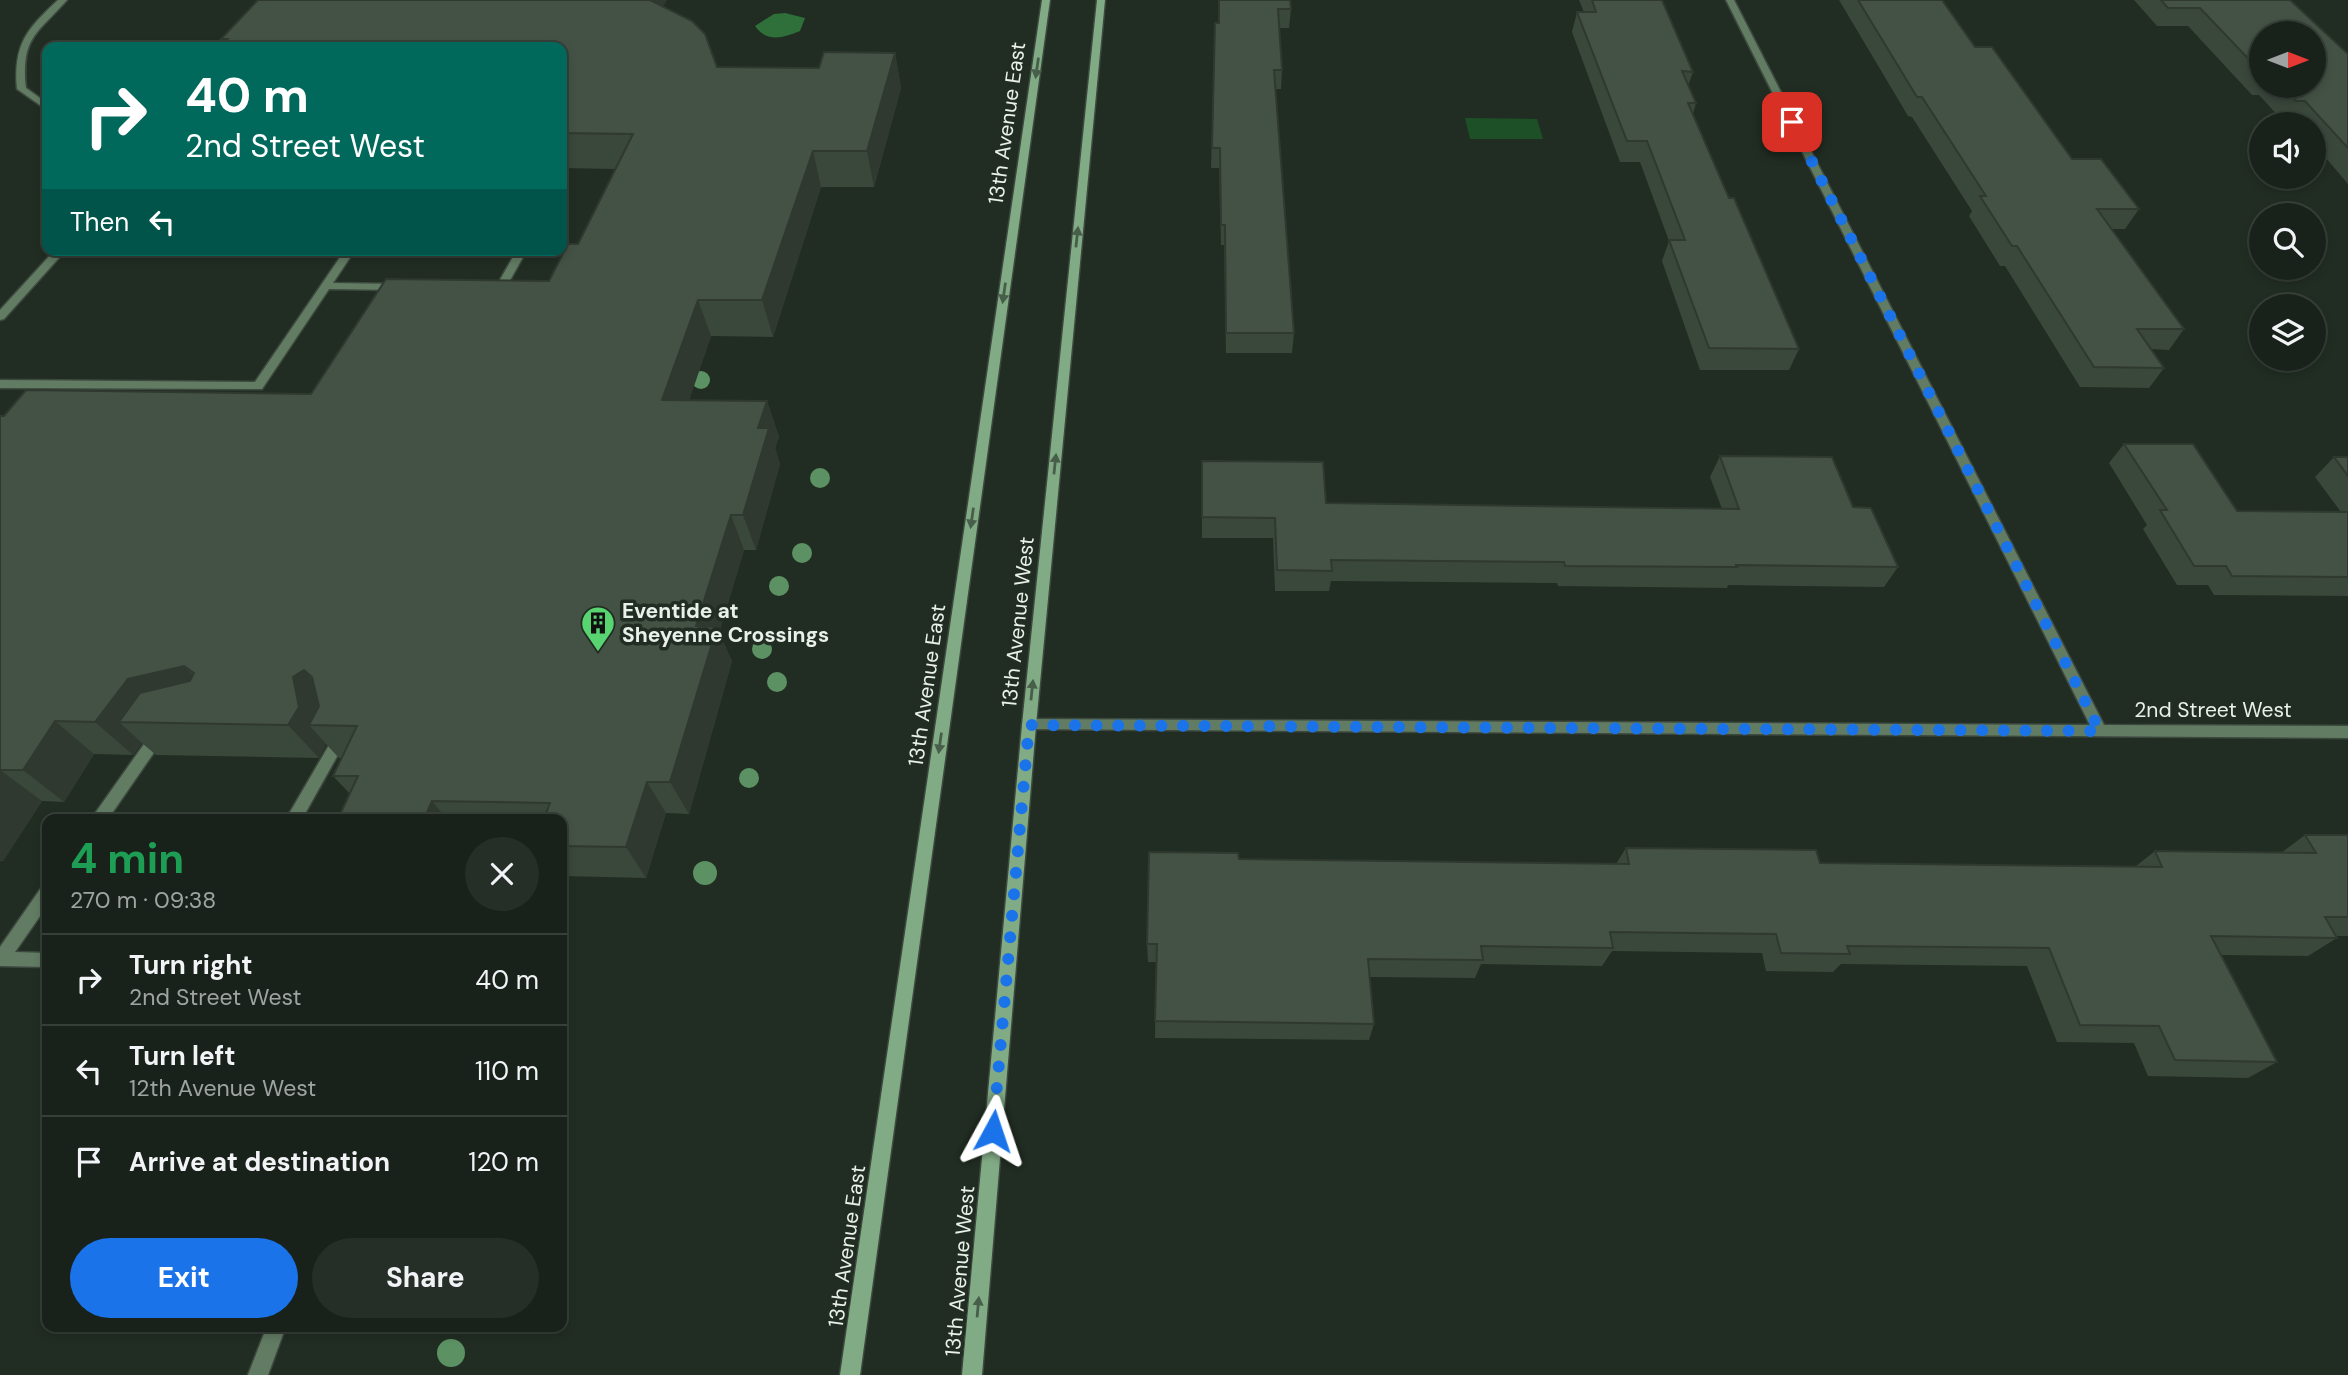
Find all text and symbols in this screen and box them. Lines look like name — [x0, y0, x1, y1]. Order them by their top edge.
north arrow — [2249, 21, 2326, 98]
map controls — [2249, 21, 2326, 371]
street label: 13th Avenue East — [982, 40, 1032, 206]
one-way arrow — [1031, 57, 1042, 79]
text: 40 m — [185, 63, 309, 127]
icon: right — [70, 70, 161, 161]
pin — [1762, 92, 1822, 152]
icon: arrive — [1773, 103, 1811, 141]
button: sound — [2249, 112, 2326, 189]
text: 2nd Street West — [185, 125, 425, 167]
icon: left — [143, 203, 181, 241]
button: search — [2249, 203, 2326, 280]
text: Then — [70, 205, 129, 239]
one-way arrow — [1072, 226, 1083, 248]
one-way arrow — [999, 282, 1010, 304]
button: layers — [2249, 294, 2326, 371]
one-way arrow — [1049, 452, 1060, 474]
one-way arrow — [966, 507, 977, 529]
street label: 13th Avenue West — [995, 535, 1041, 709]
place label: Eventide at Sheyenne Crossings — [622, 597, 829, 649]
street label: 13th Avenue East — [902, 602, 952, 768]
building icon: Eventide at Sheyenne Crossings — [579, 604, 617, 653]
one-way arrow — [1027, 679, 1038, 701]
street label: 2nd Street West — [2134, 696, 2292, 724]
one-way arrow — [934, 732, 945, 754]
text: 4 min — [70, 831, 184, 886]
button: close — [465, 837, 539, 911]
text: 270 m · 09:38 — [70, 885, 216, 915]
text: Turn right — [129, 948, 253, 982]
icon: right — [70, 961, 108, 999]
text: 40 m — [475, 963, 539, 997]
text: 2nd Street West — [129, 982, 302, 1012]
text: Turn left — [129, 1039, 236, 1073]
icon: left — [70, 1052, 108, 1090]
text: 110 m — [475, 1054, 539, 1088]
text: 12th Avenue West — [129, 1073, 316, 1103]
position arrow — [956, 1094, 1030, 1168]
icon: arrive — [70, 1143, 108, 1181]
text: Arrive at destination — [129, 1145, 390, 1179]
text: 120 m — [468, 1145, 539, 1179]
street label: 13th Avenue East — [822, 1163, 872, 1329]
street label: 13th Avenue West — [939, 1184, 981, 1358]
button: Exit — [70, 1238, 298, 1318]
button: Share — [312, 1238, 539, 1318]
one-way arrow — [973, 1296, 984, 1318]

